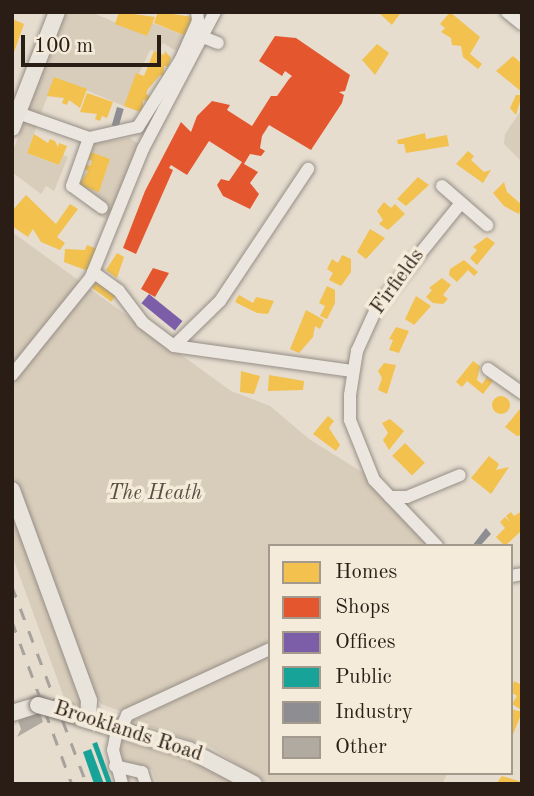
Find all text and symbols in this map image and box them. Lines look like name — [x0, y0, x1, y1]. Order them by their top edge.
scale bar — [24, 21, 164, 65]
text: 100 m — [34, 36, 93, 57]
street label: Firfields — [366, 244, 430, 320]
park label: The Heath — [108, 481, 202, 507]
legend — [268, 544, 513, 775]
text: Homes — [335, 562, 397, 583]
text: Shops — [335, 597, 390, 618]
text: Offices — [335, 632, 396, 653]
text: Public — [335, 667, 392, 688]
street label: Brooklands Road — [50, 696, 206, 768]
text: Industry — [335, 702, 413, 723]
text: Other — [335, 737, 387, 758]

